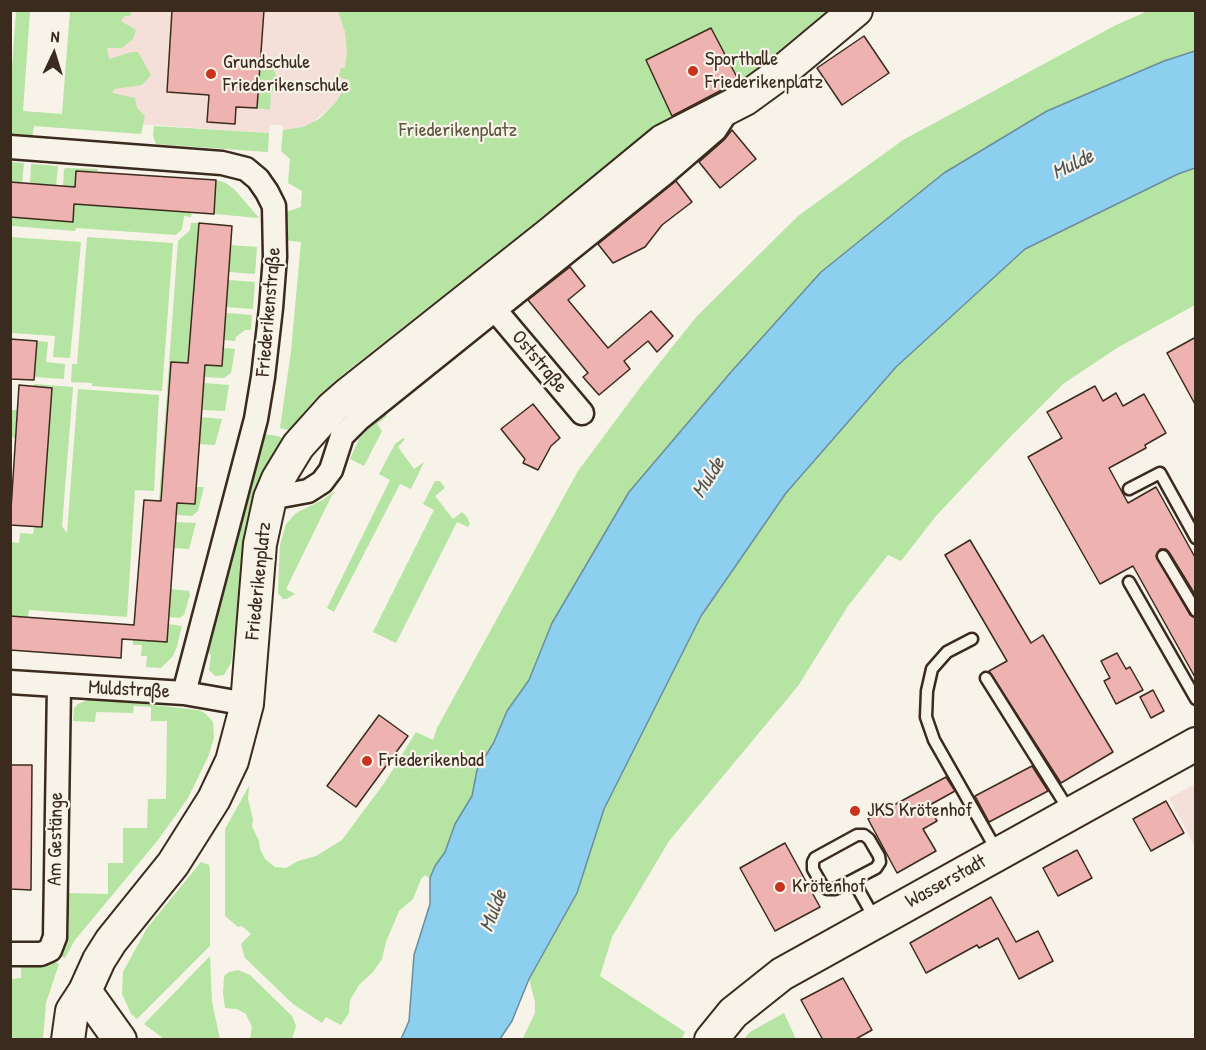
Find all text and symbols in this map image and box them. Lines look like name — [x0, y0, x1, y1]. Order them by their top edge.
north arrow — [24, 24, 84, 84]
text: N — [50, 25, 60, 47]
place label: Sporthalle Friederikenplatz — [705, 48, 823, 95]
place label: Grundschule Friederikenschule — [223, 51, 349, 98]
marker: Sporthalle Friederikenplatz — [686, 64, 700, 78]
marker: Grundschule Friederikenschule — [204, 67, 218, 81]
park label: Friederikenplatz — [399, 119, 517, 143]
water label: Mulde — [1048, 144, 1098, 186]
street label: Friederikenstraße — [251, 246, 287, 378]
street label: Oststraße — [506, 326, 572, 398]
water label: Mulde — [687, 453, 731, 503]
street label: Friederikenplatz — [241, 521, 277, 641]
street label: Muldstraße — [88, 676, 170, 704]
place label: Friederikenbad — [379, 749, 484, 773]
marker: Friederikenbad — [360, 754, 374, 768]
street label: Am Gestänge — [43, 792, 69, 886]
place label: JKS Krötenhof — [867, 799, 972, 823]
marker: JKS Krötenhof — [848, 804, 862, 818]
street label: Wasserstadt — [902, 850, 990, 914]
place label: Krötenhof — [792, 875, 866, 899]
marker: Krötenhof — [773, 880, 787, 894]
water label: Mulde — [475, 886, 513, 936]

